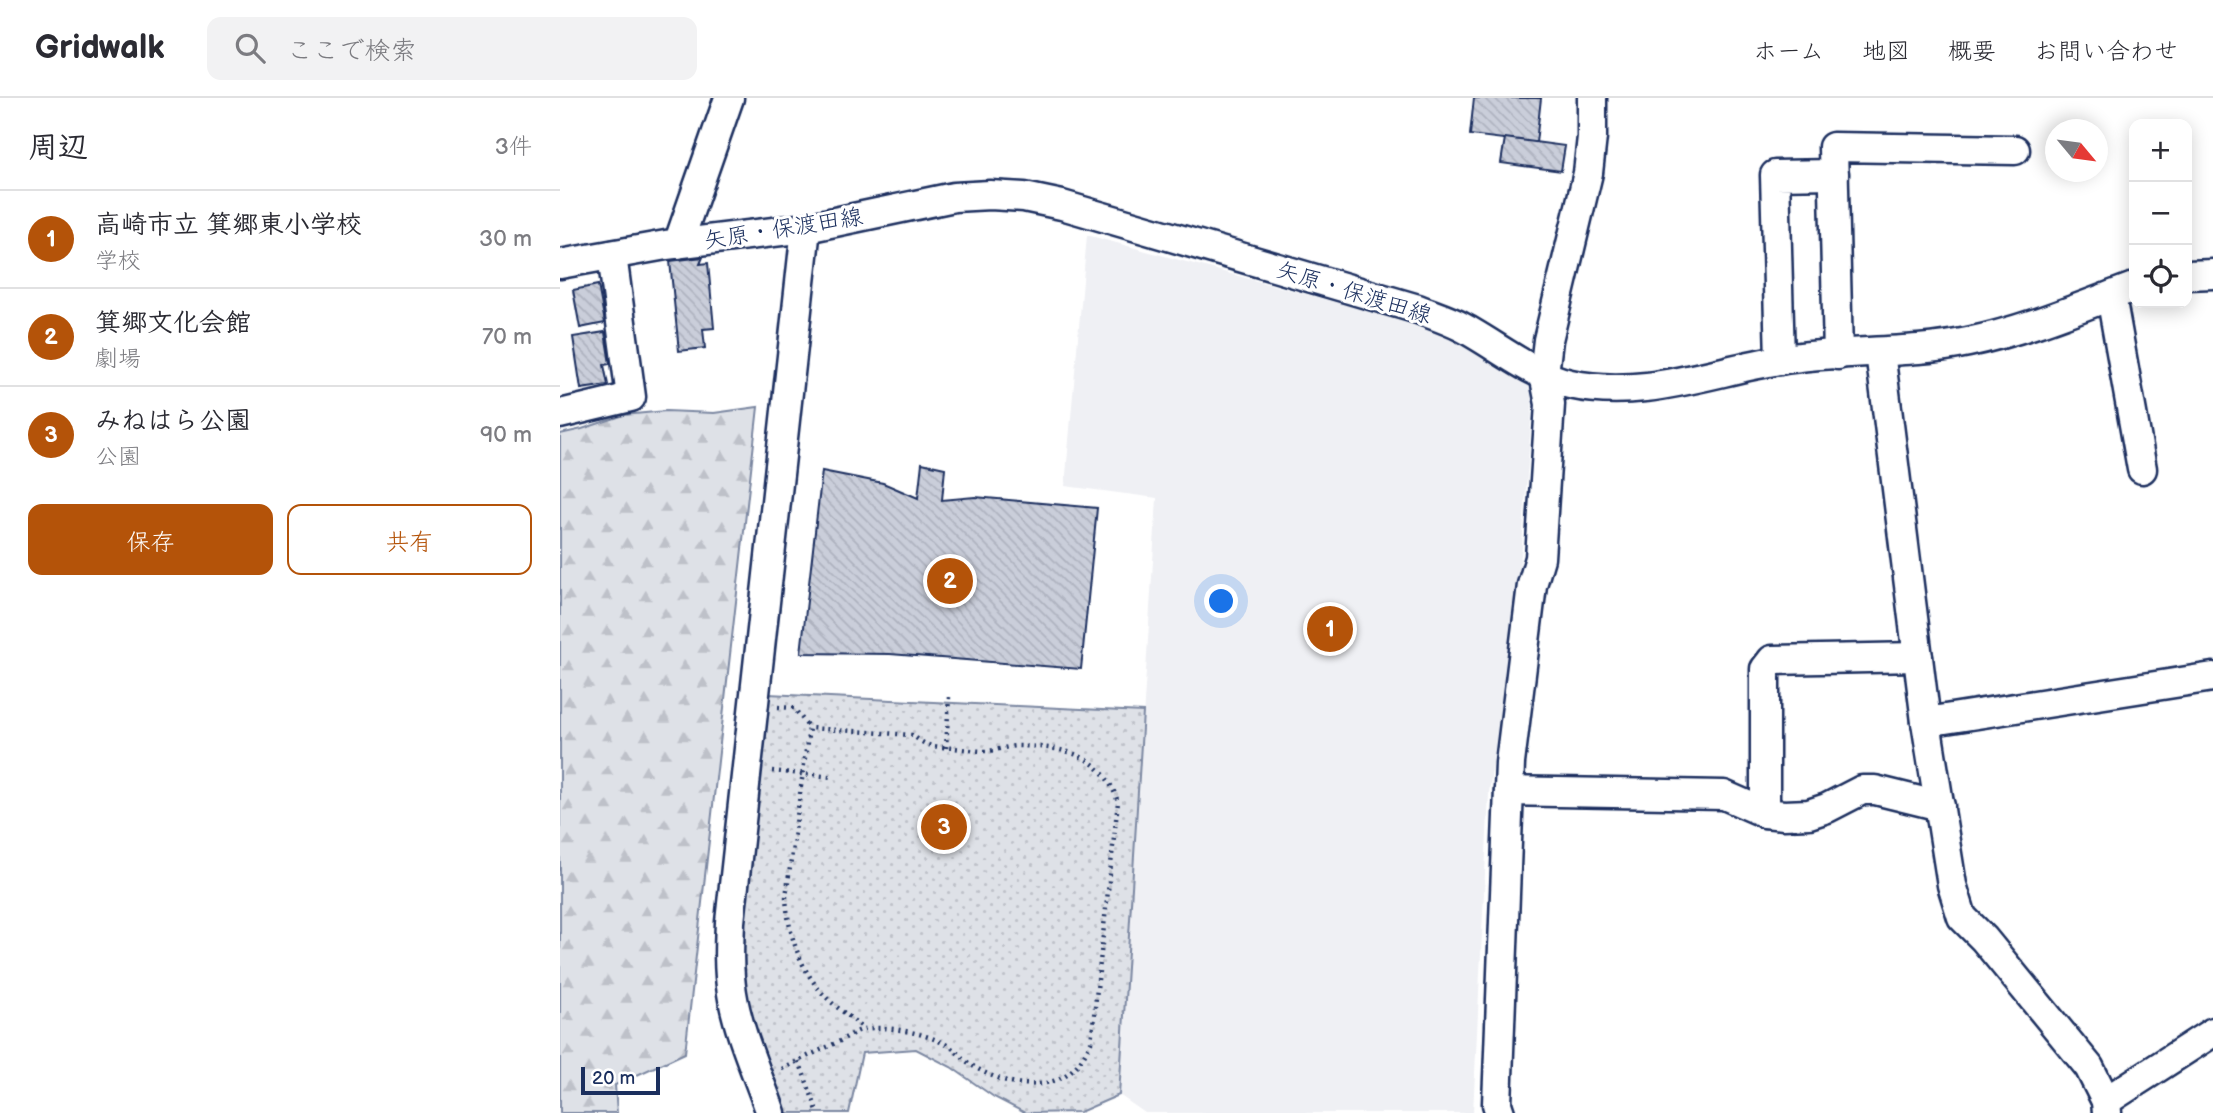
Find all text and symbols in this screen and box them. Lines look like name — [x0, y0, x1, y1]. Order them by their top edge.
search box — [207, 17, 697, 80]
text: Gridwalk — [35, 28, 165, 68]
icon: search — [231, 29, 269, 67]
text: ここで検索 — [287, 36, 417, 67]
text: ホーム — [1753, 37, 1824, 66]
text: 地図 — [1862, 37, 1910, 66]
text: 概要 — [1948, 37, 1996, 66]
text: お問い合わせ — [2034, 37, 2178, 66]
north arrow — [2045, 119, 2108, 182]
map controls — [2129, 119, 2192, 308]
button: + — [2129, 119, 2192, 182]
text: 周辺 — [28, 130, 88, 166]
text: 3件 — [495, 133, 532, 161]
button: − — [2129, 182, 2192, 245]
street label: 矢原・保渡田線 — [701, 203, 865, 255]
text: 高崎市立 箕郷東小学校 — [95, 210, 362, 241]
text: 1 — [46, 225, 56, 253]
text: 30 m — [479, 225, 532, 253]
button: locate — [2129, 245, 2192, 308]
text: 学校 — [95, 247, 141, 275]
street label: 矢原・保渡田線 — [1273, 256, 1435, 330]
text: 箕郷文化会館 — [95, 308, 251, 339]
text: 2 — [44, 323, 58, 351]
text: 70 m — [482, 323, 532, 351]
text: 劇場 — [95, 345, 141, 373]
text: みねはら公園 — [95, 406, 251, 437]
text: 3 — [44, 421, 58, 449]
text: 90 m — [480, 421, 532, 449]
text: 公園 — [95, 443, 141, 471]
button: 保存 — [28, 504, 273, 575]
button: 共有 — [287, 504, 532, 575]
pin: 2 — [927, 555, 973, 607]
your location — [1204, 584, 1238, 618]
pin: 1 — [1307, 603, 1353, 655]
pin: 3 — [921, 801, 967, 853]
scale bar — [581, 1064, 660, 1096]
text: 20 m — [592, 1067, 635, 1090]

